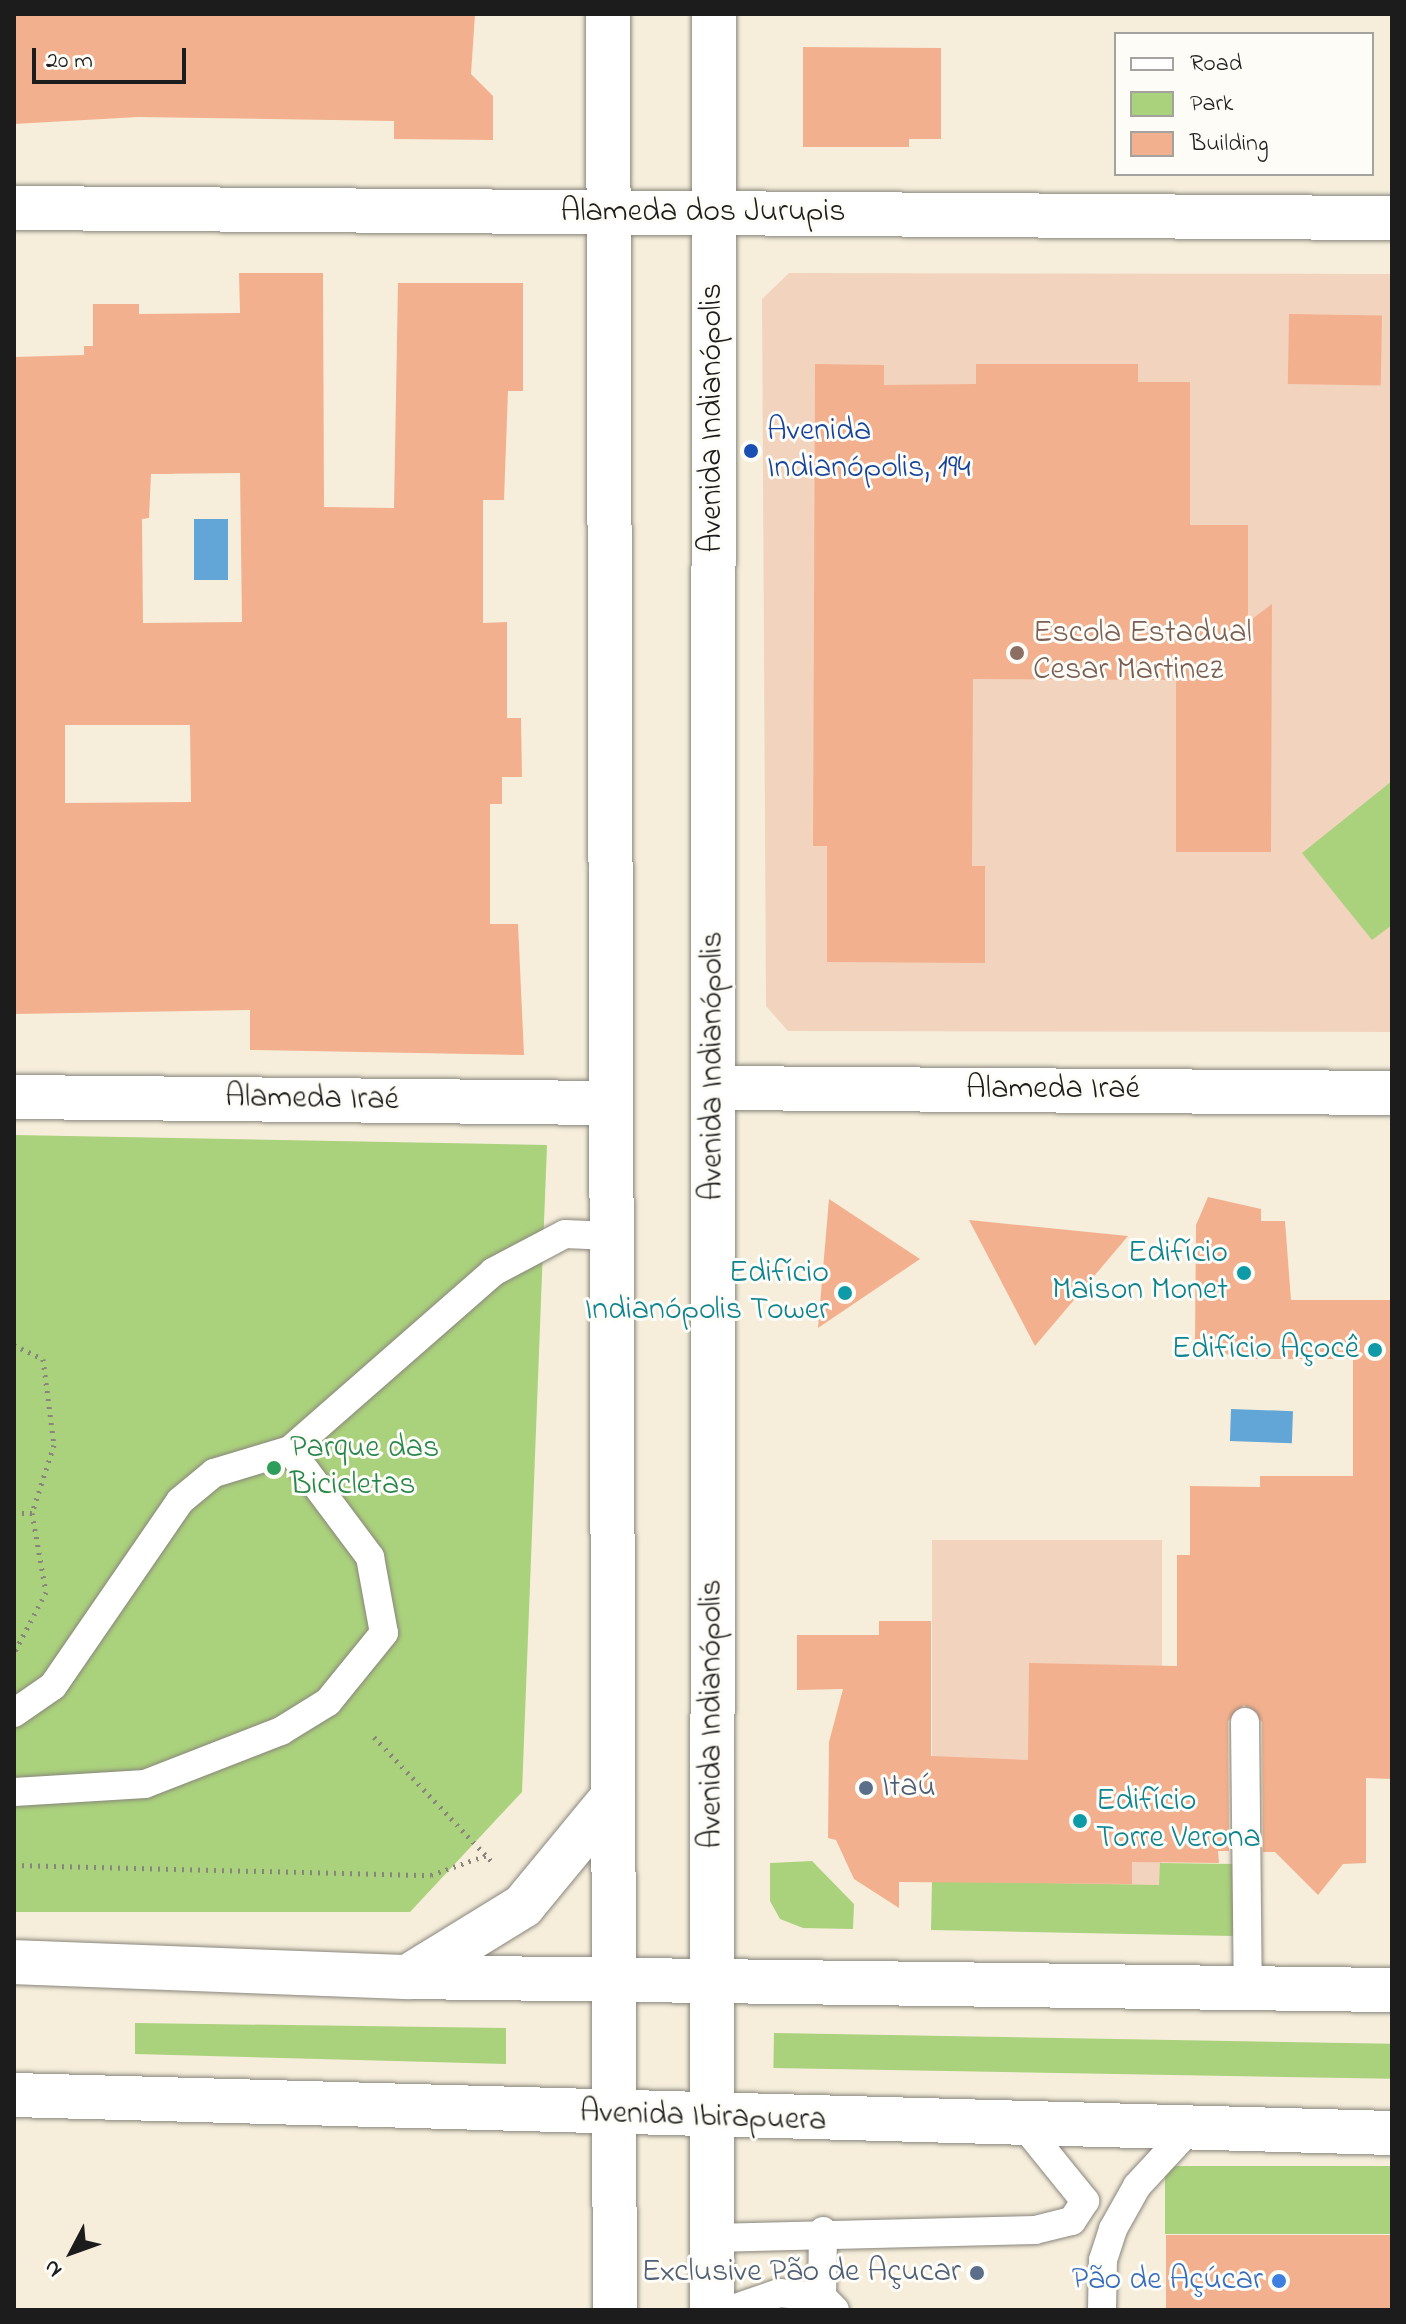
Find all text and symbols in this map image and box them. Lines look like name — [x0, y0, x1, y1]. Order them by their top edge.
scale bar — [36, 32, 190, 82]
legend — [1114, 32, 1374, 176]
text: 20 m — [46, 44, 93, 79]
text: Road — [1190, 47, 1242, 82]
text: Park — [1190, 87, 1233, 122]
text: Building — [1190, 127, 1269, 162]
street label: Alameda dos Jurupis — [560, 194, 846, 232]
street label: Avenida Indianópolis — [694, 283, 732, 553]
place label: Avenida Indianópolis, 194 — [767, 414, 971, 489]
marker: Avenida Indianópolis, 194 — [742, 442, 760, 460]
place label: Escola Estadual Cesar Martinez — [1033, 616, 1252, 691]
marker: Escola Estadual Cesar Martinez — [1008, 644, 1026, 662]
street label: Avenida Indianópolis — [695, 931, 733, 1201]
street label: Alameda Iraé — [966, 1071, 1140, 1109]
street label: Alameda Iraé — [225, 1079, 399, 1121]
place label: Edifício Maison Monet — [1052, 1236, 1228, 1311]
place label: Edifício Indianópolis Tower — [585, 1256, 829, 1331]
marker: Edifício Maison Monet — [1235, 1264, 1253, 1282]
marker: Edifício Indianópolis Tower — [836, 1284, 854, 1302]
place label: Edifício Açocê — [1172, 1331, 1359, 1369]
marker: Edifício Açocê — [1366, 1341, 1384, 1359]
place label: Parque das Bicicletas — [290, 1431, 439, 1506]
marker: Parque das Bicicletas — [265, 1459, 283, 1477]
street label: Avenida Indianópolis — [694, 1579, 732, 1849]
place label: Itaú — [882, 1769, 936, 1807]
marker: Itaú — [857, 1779, 875, 1797]
place label: Edifício Torre Verona — [1096, 1784, 1261, 1859]
marker: Edifício Torre Verona — [1071, 1812, 1089, 1830]
street label: Avenida Ibirapuera — [579, 2095, 827, 2141]
north arrow — [32, 2212, 112, 2292]
text: N — [37, 2252, 71, 2284]
place label: Exclusive Pão de Açucar — [641, 2254, 961, 2292]
place label: Pão de Açúcar — [1072, 2262, 1263, 2300]
marker: Exclusive Pão de Açucar — [968, 2264, 986, 2282]
marker: Pão de Açúcar — [1270, 2272, 1288, 2290]

